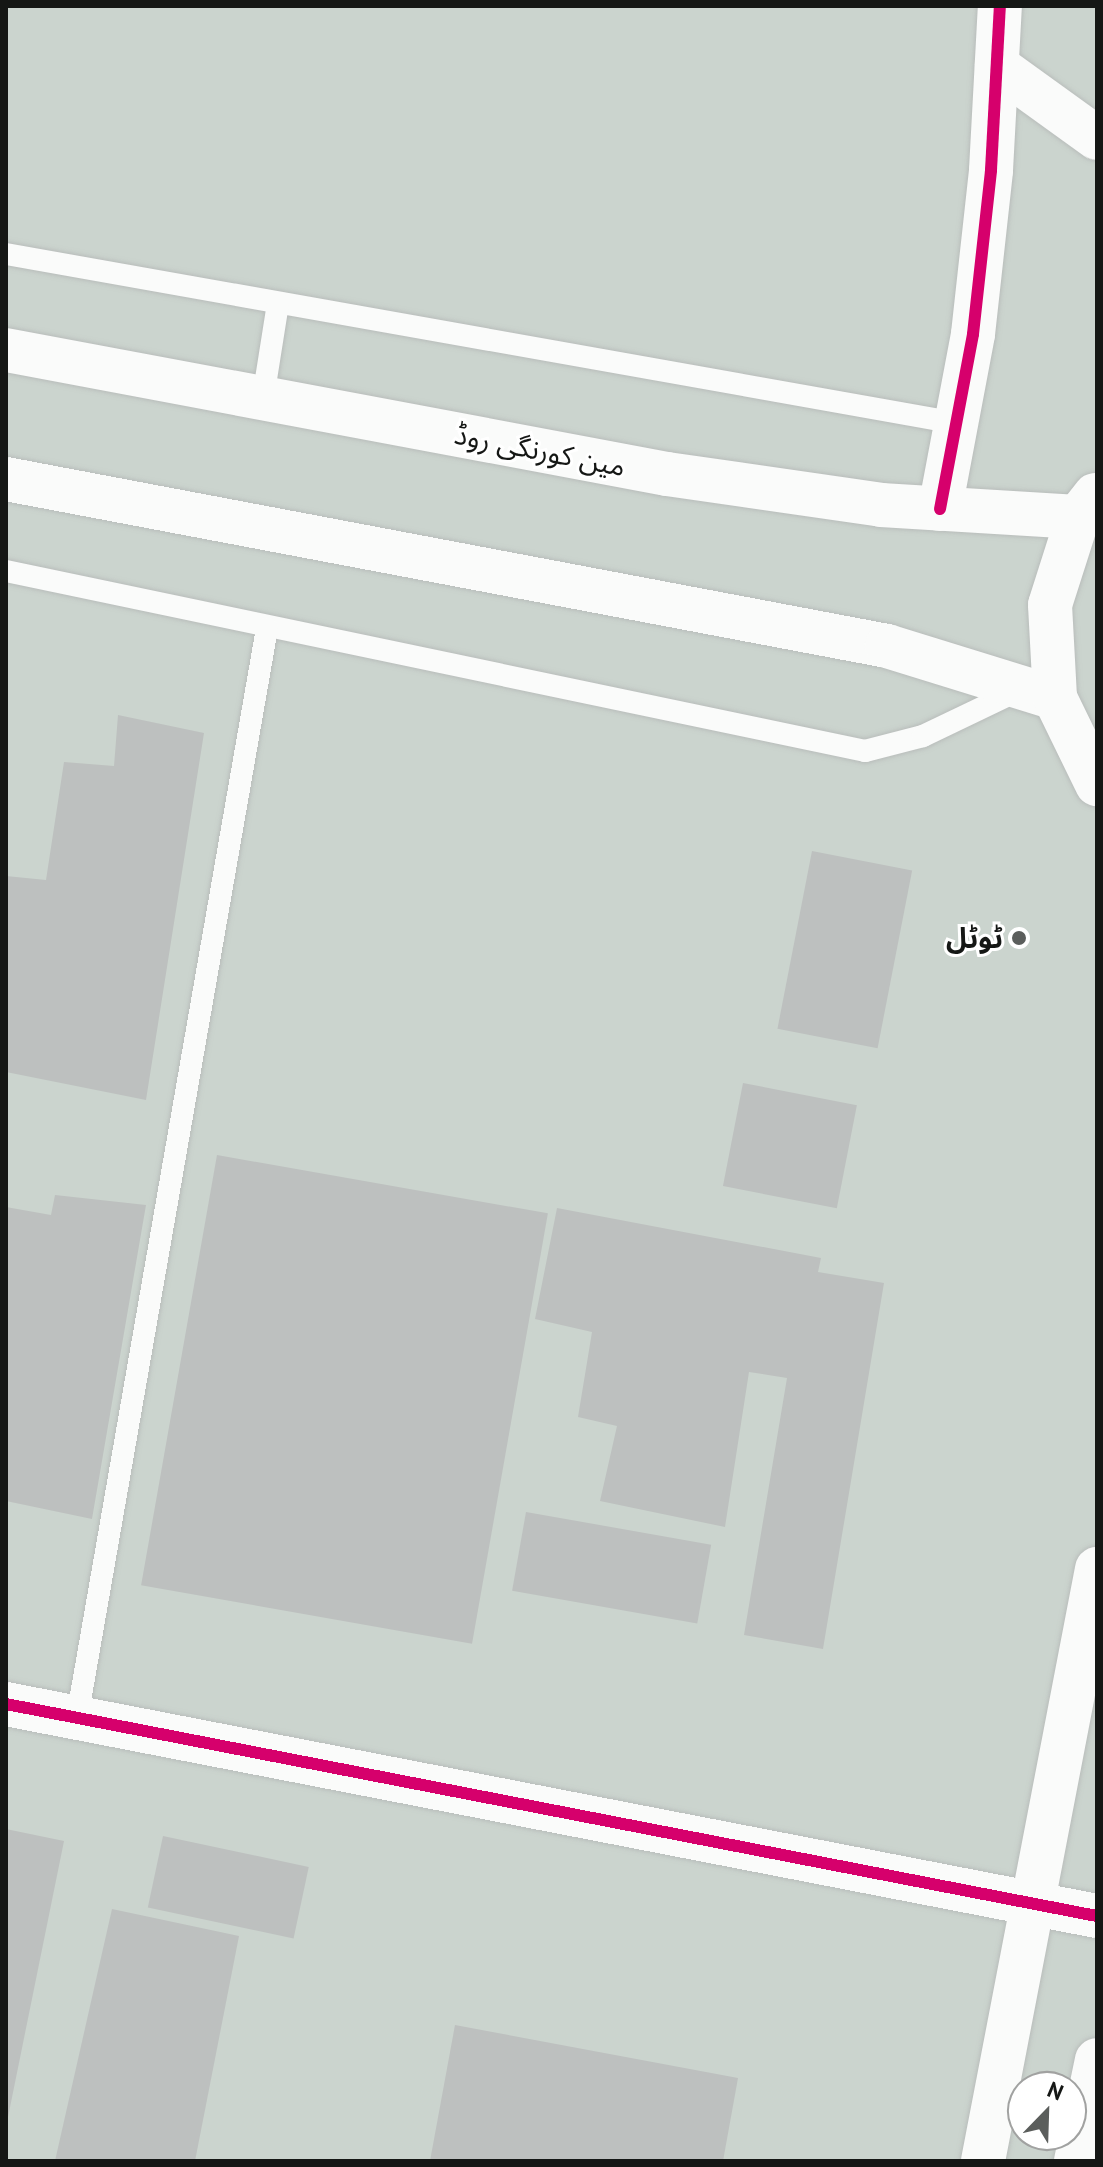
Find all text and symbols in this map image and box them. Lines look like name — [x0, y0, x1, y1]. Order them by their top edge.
street label: مین کورنگی روڈ — [452, 417, 628, 483]
place label: ٹوٹل — [946, 921, 1003, 955]
marker: ٹوٹل — [1010, 929, 1028, 947]
north arrow — [1007, 2071, 1087, 2151]
text: N — [1043, 2075, 1068, 2106]

